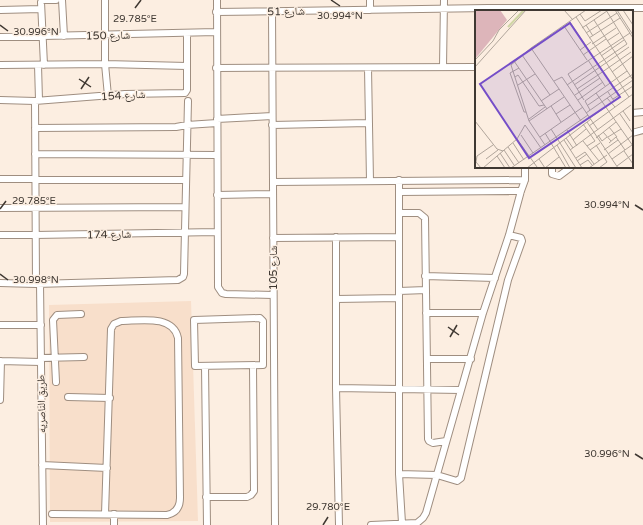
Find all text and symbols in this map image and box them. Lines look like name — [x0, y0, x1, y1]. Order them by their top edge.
street label: شارع 51 — [267, 5, 305, 18]
text: 30.994°N — [317, 10, 363, 22]
inset map — [475, 10, 633, 168]
text: 29.785°E — [113, 13, 157, 25]
text: 30.996°N — [13, 26, 59, 38]
street label: شارع 150 — [86, 29, 130, 42]
street label: شارع 154 — [100, 88, 146, 103]
text: 29.785°E — [12, 195, 56, 207]
text: 30.994°N — [584, 199, 630, 211]
street label: شارع 174 — [87, 228, 131, 241]
street label: شارع 105 — [267, 246, 280, 290]
text: 30.998°N — [13, 274, 59, 286]
street label: طريق الناصريه — [34, 375, 49, 433]
text: 30.996°N — [584, 448, 630, 460]
text: 29.780°E — [306, 501, 350, 513]

